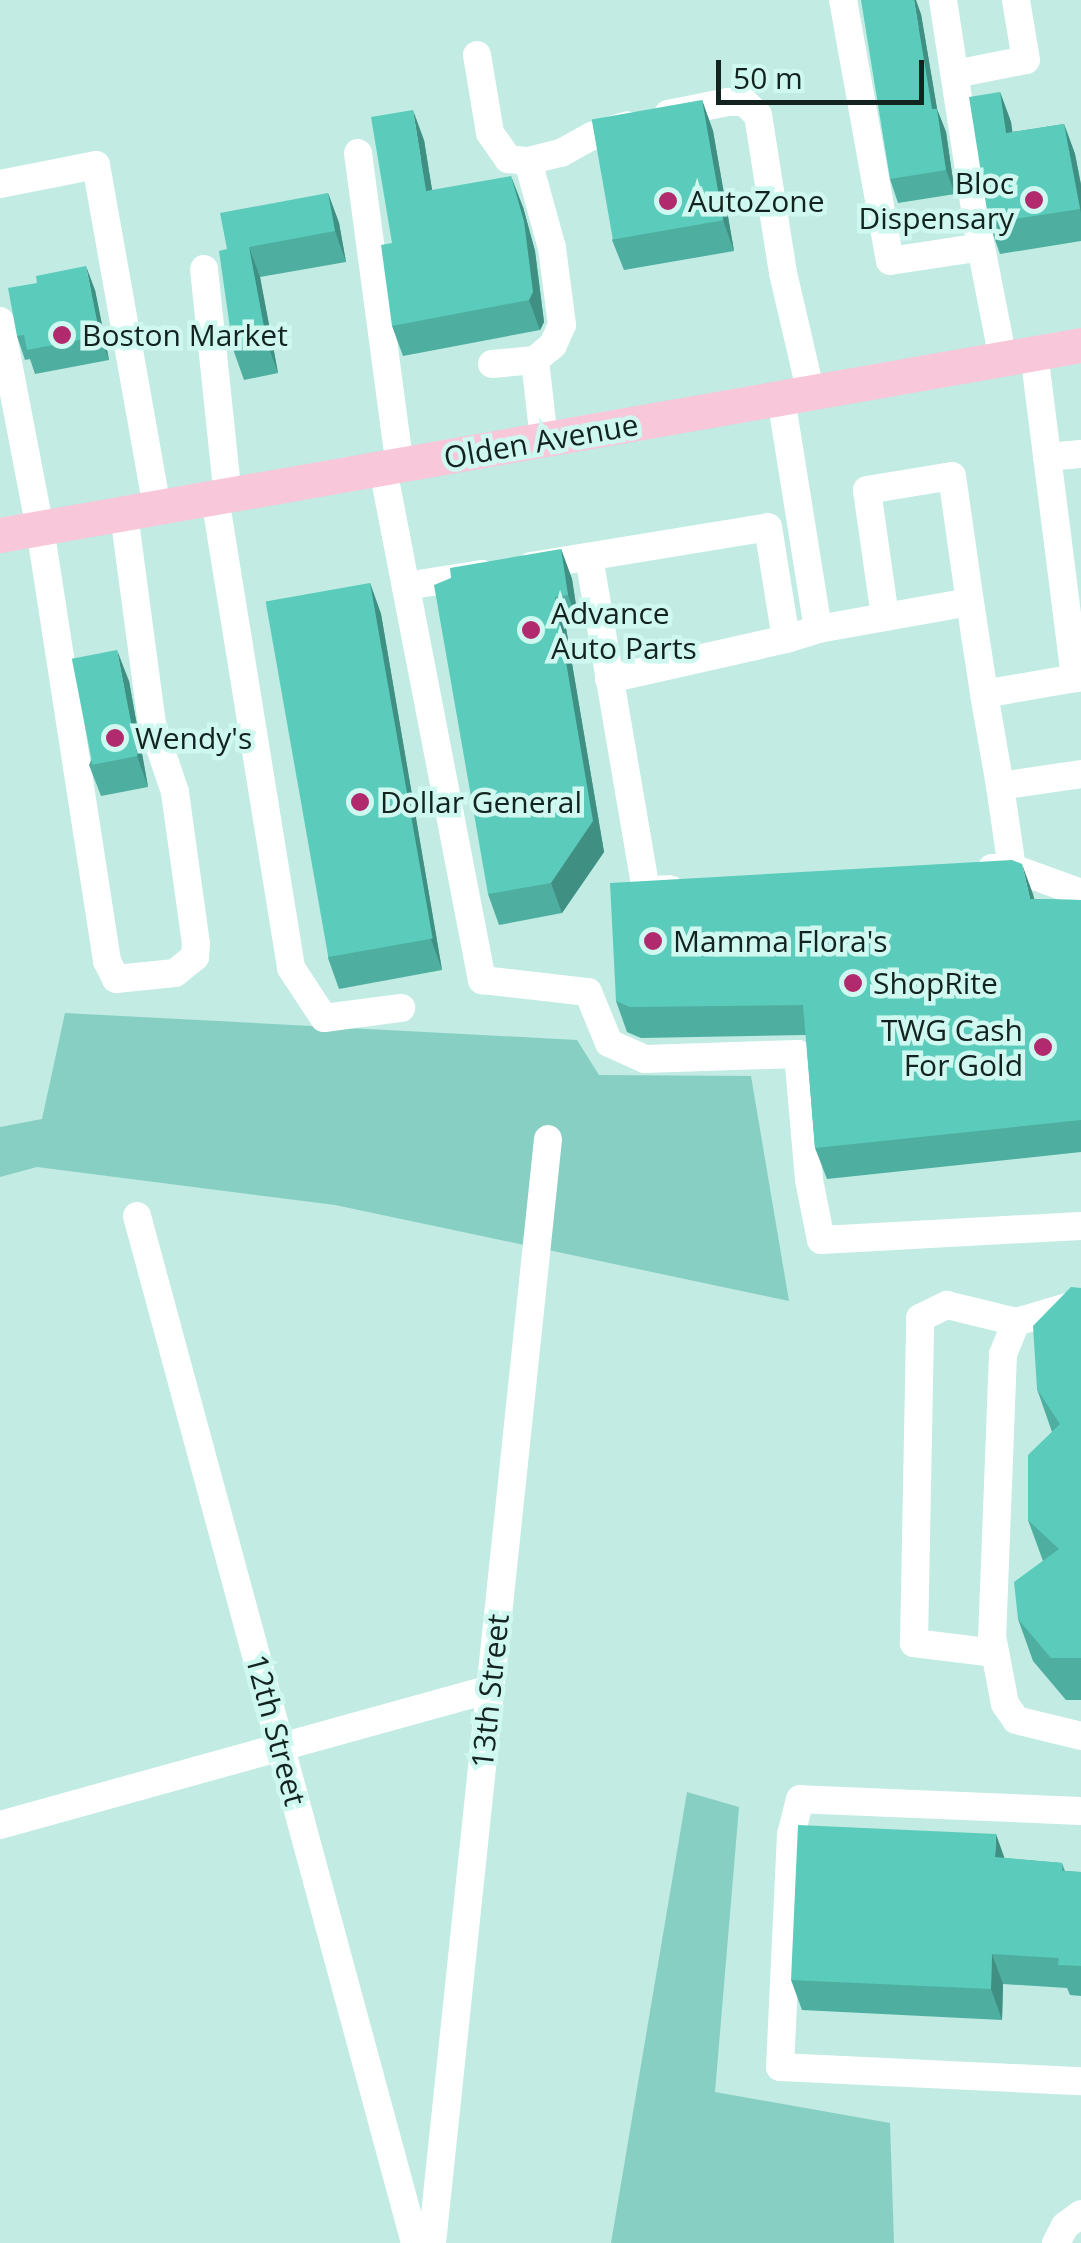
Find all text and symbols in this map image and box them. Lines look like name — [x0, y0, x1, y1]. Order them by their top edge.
scale bar — [721, 40, 928, 102]
text: 50 m — [733, 57, 803, 98]
place label: Bloc Dispensary — [859, 165, 1014, 236]
place label: AutoZone — [688, 183, 825, 219]
marker: Bloc Dispensary — [1023, 189, 1045, 211]
marker: AutoZone — [657, 190, 679, 212]
place label: Boston Market — [82, 317, 288, 353]
marker: Boston Market — [51, 324, 73, 346]
street label: Olden Avenue — [441, 406, 641, 476]
place label: Advance Auto Parts — [551, 595, 697, 666]
marker: Advance Auto Parts — [520, 619, 542, 641]
place label: Wendy's — [135, 720, 252, 756]
marker: Wendy's — [104, 727, 126, 749]
place label: Dollar General — [380, 784, 582, 820]
marker: Dollar General — [349, 791, 371, 813]
place label: Mamma Flora's — [673, 923, 888, 959]
marker: Mamma Flora's — [642, 930, 664, 952]
place label: ShopRite — [873, 965, 998, 1001]
marker: ShopRite — [842, 972, 864, 994]
place label: TWG Cash For Gold — [881, 1012, 1023, 1082]
marker: TWG Cash For Gold — [1032, 1036, 1054, 1058]
street label: 13th Street — [464, 1612, 516, 1770]
street label: 12th Street — [239, 1650, 313, 1810]

